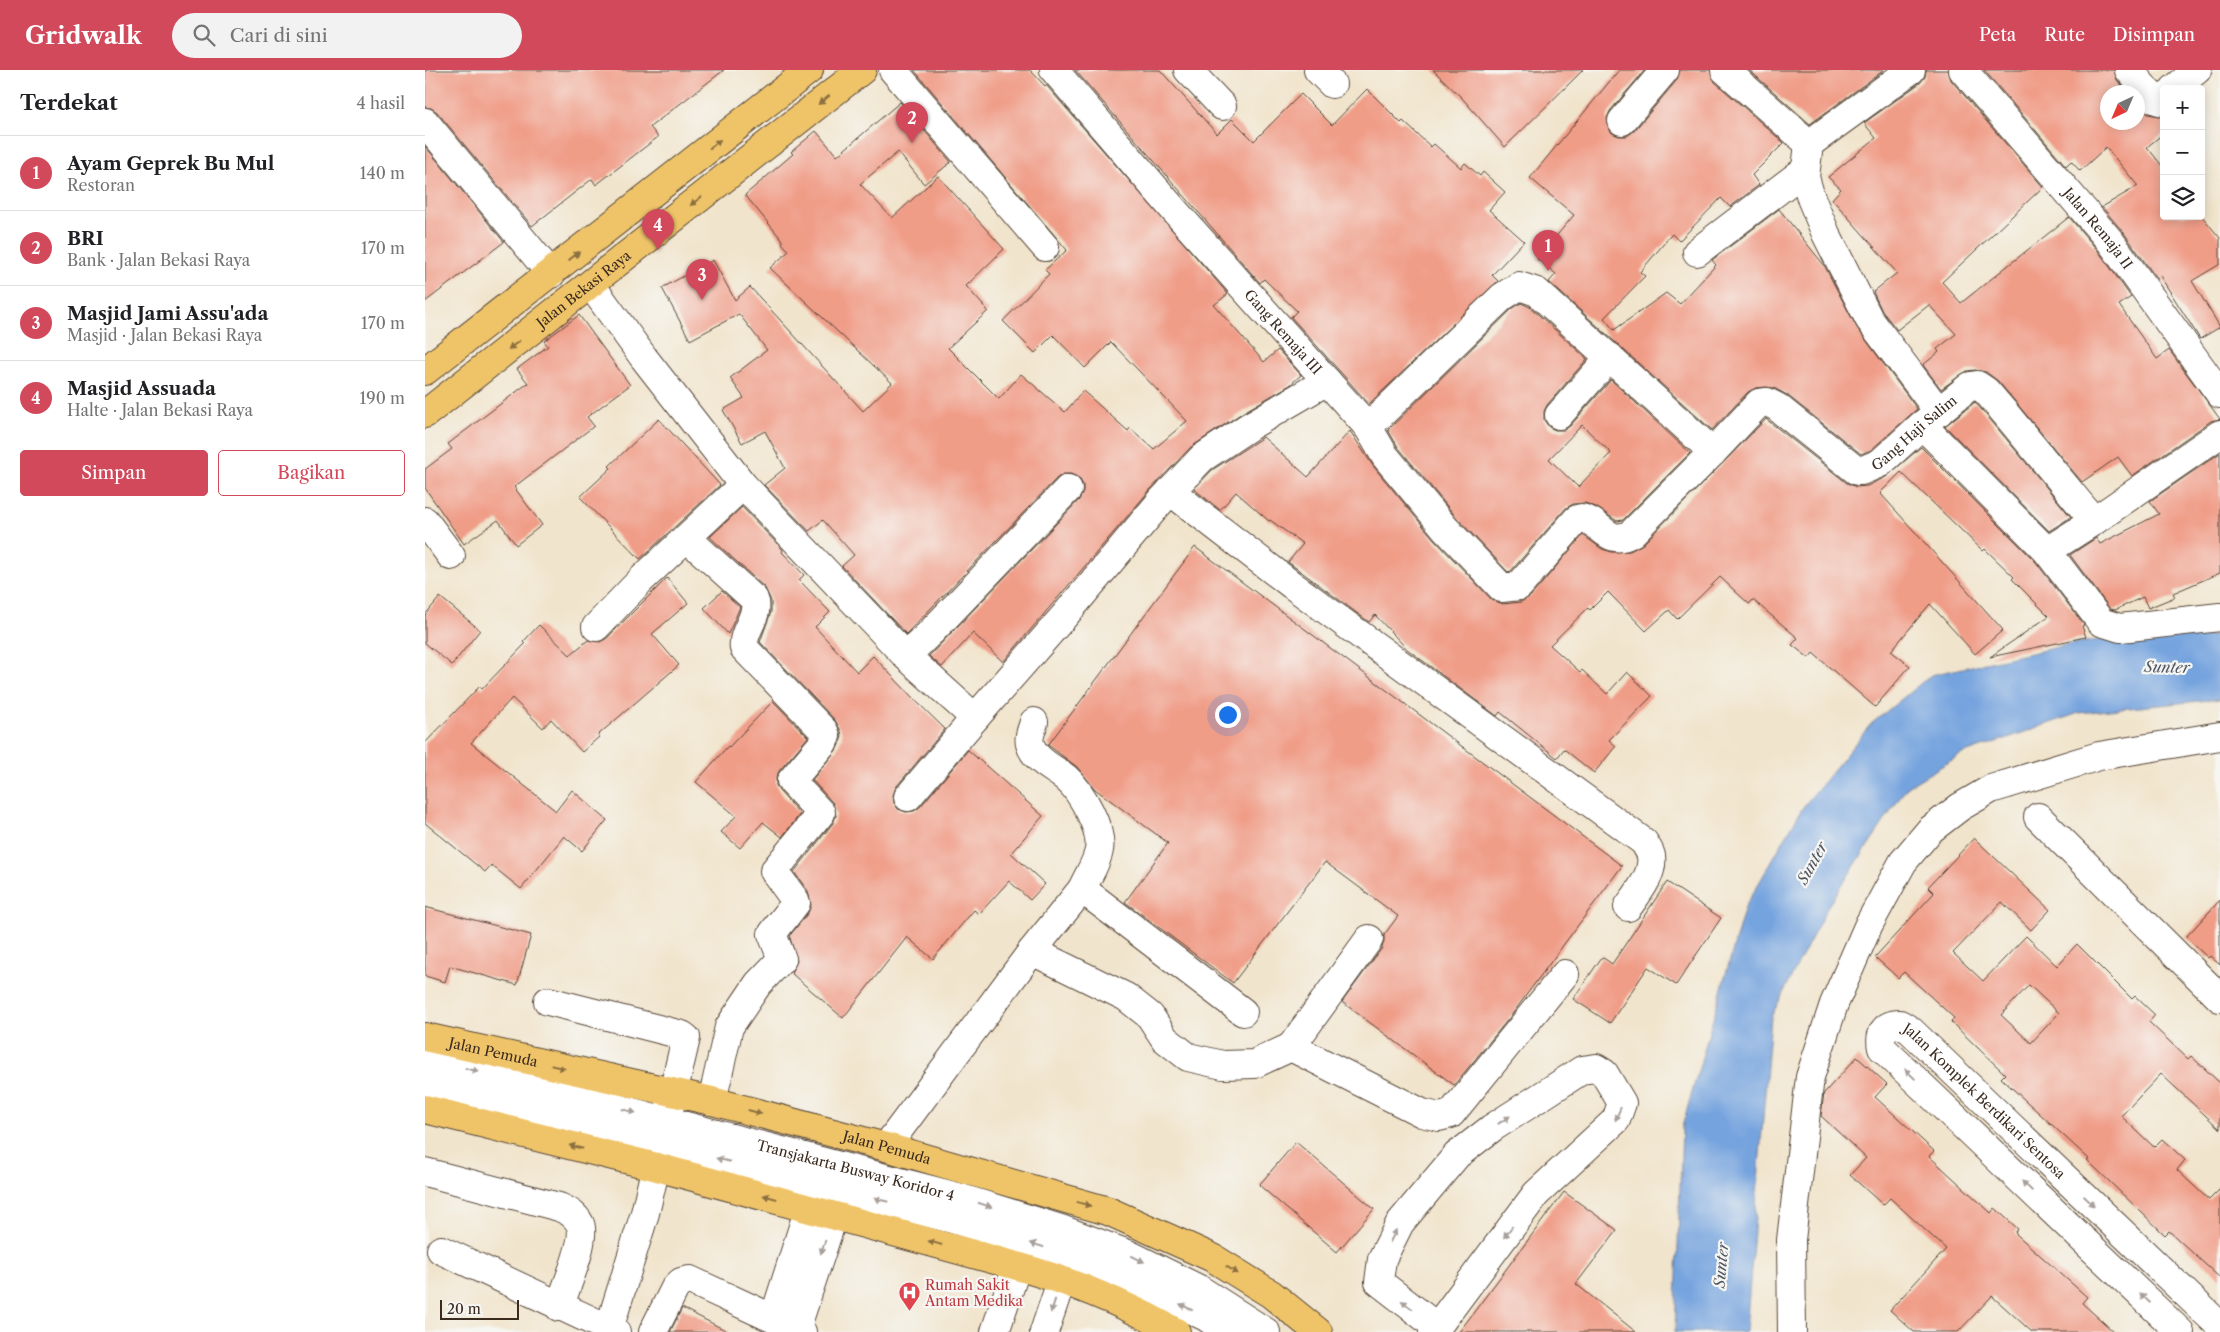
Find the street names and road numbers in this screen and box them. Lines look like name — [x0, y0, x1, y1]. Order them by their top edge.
street label: Jalan Remaja II — [2058, 182, 2136, 273]
street label: Jalan Bekasi Raya — [531, 246, 635, 333]
street label: Gang Remaja III — [1240, 286, 1326, 378]
street label: Gang Haji Salim — [1869, 392, 1960, 475]
street label: Jalan Komplek Berdikari Sentosa — [1898, 1018, 2070, 1183]
street label: Jalan Pemuda — [445, 1033, 540, 1071]
street label: Jalan Pemuda — [839, 1126, 934, 1169]
street label: Transjakarta Busway Koridor 4 — [755, 1136, 956, 1205]

